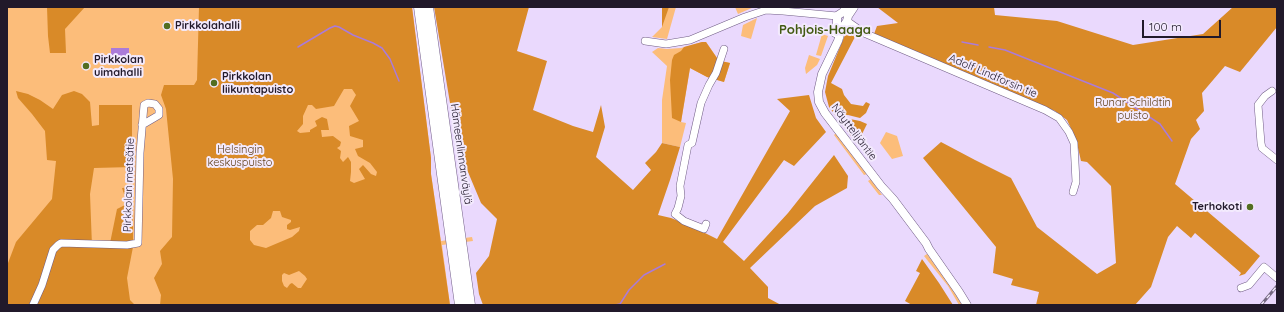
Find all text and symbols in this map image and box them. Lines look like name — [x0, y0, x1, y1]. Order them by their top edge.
scale bar — [1144, 12, 1223, 38]
place label: Pirkkolahalli — [175, 19, 240, 33]
text: 100 m — [1149, 19, 1182, 34]
marker: Pirkkolahalli — [162, 21, 172, 31]
district label: Pohjois-Haaga — [779, 22, 871, 38]
street label: Adolf Lindforsin tie — [947, 51, 1039, 101]
place label: Pirkkolan uimahalli — [94, 53, 144, 79]
marker: Pirkkolan uimahalli — [81, 61, 91, 71]
place label: Pirkkolan liikuntapuisto — [222, 70, 293, 96]
marker: Pirkkolan liikuntapuisto — [209, 78, 219, 88]
park label: Runar Schildtin puisto — [1095, 96, 1171, 122]
street label: Näyttelijäntie — [828, 101, 880, 163]
street label: Hämeenlinnanväylä — [447, 103, 475, 205]
street label: Pirkkolan metsätie — [121, 138, 137, 232]
park label: Helsingin keskuspuisto — [207, 143, 273, 169]
place label: Terhokoti — [1192, 200, 1242, 214]
marker: Terhokoti — [1245, 202, 1255, 212]

